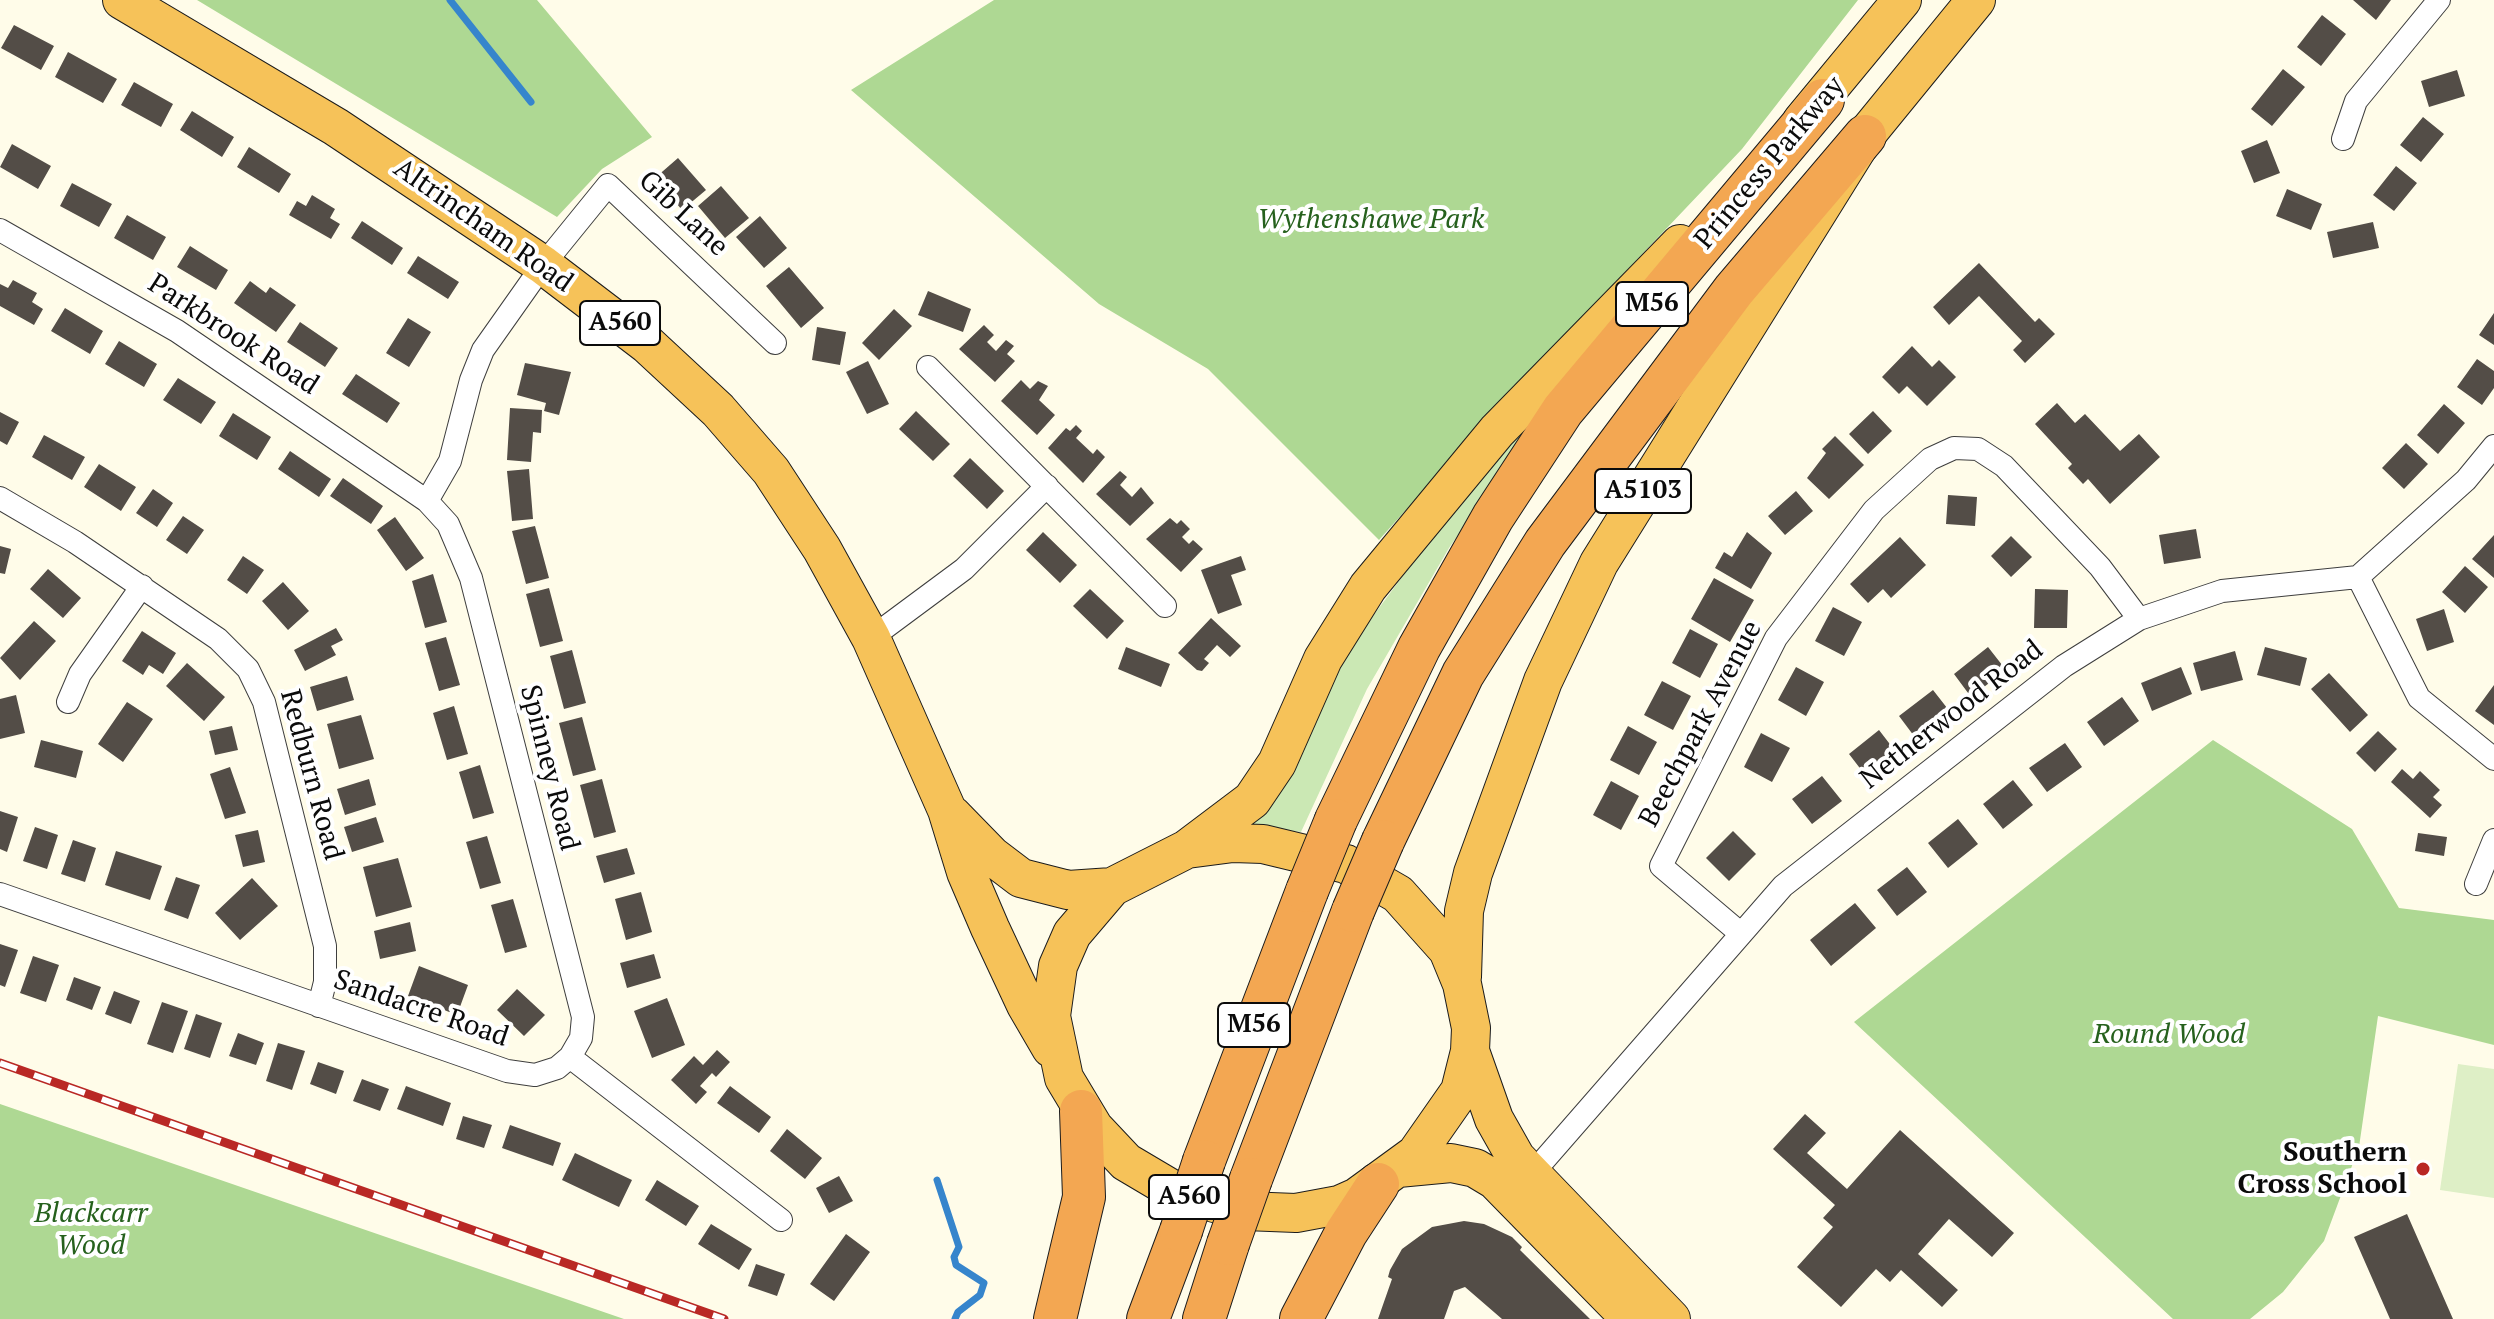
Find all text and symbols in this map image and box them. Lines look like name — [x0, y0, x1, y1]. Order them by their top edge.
street label: Princess Parkway — [1688, 70, 1852, 256]
street label: Altrincham Road — [387, 152, 579, 300]
street label: Gib Lane — [631, 164, 735, 264]
park label: Wythenshawe Park — [1257, 203, 1485, 237]
street label: Parkbrook Road — [141, 267, 325, 403]
road number: M56 — [1616, 282, 1688, 326]
road number: A560 — [580, 301, 660, 345]
road number: A5103 — [1595, 469, 1691, 513]
street label: Beechpark Avenue — [1633, 615, 1769, 833]
street label: Netherwood Road — [1854, 633, 2050, 797]
street label: Spinney Road — [512, 682, 586, 854]
street label: Redburn Road — [272, 686, 350, 864]
street label: Sandacre Road — [329, 963, 513, 1055]
road number: M56 — [1218, 1003, 1290, 1047]
park label: Round Wood — [2093, 1018, 2245, 1052]
place label: Southern Cross School — [2238, 1136, 2407, 1202]
marker: Southern Cross School — [2414, 1160, 2432, 1178]
road number: A560 — [1149, 1175, 1229, 1219]
park label: Blackcarr Wood — [34, 1197, 148, 1263]

